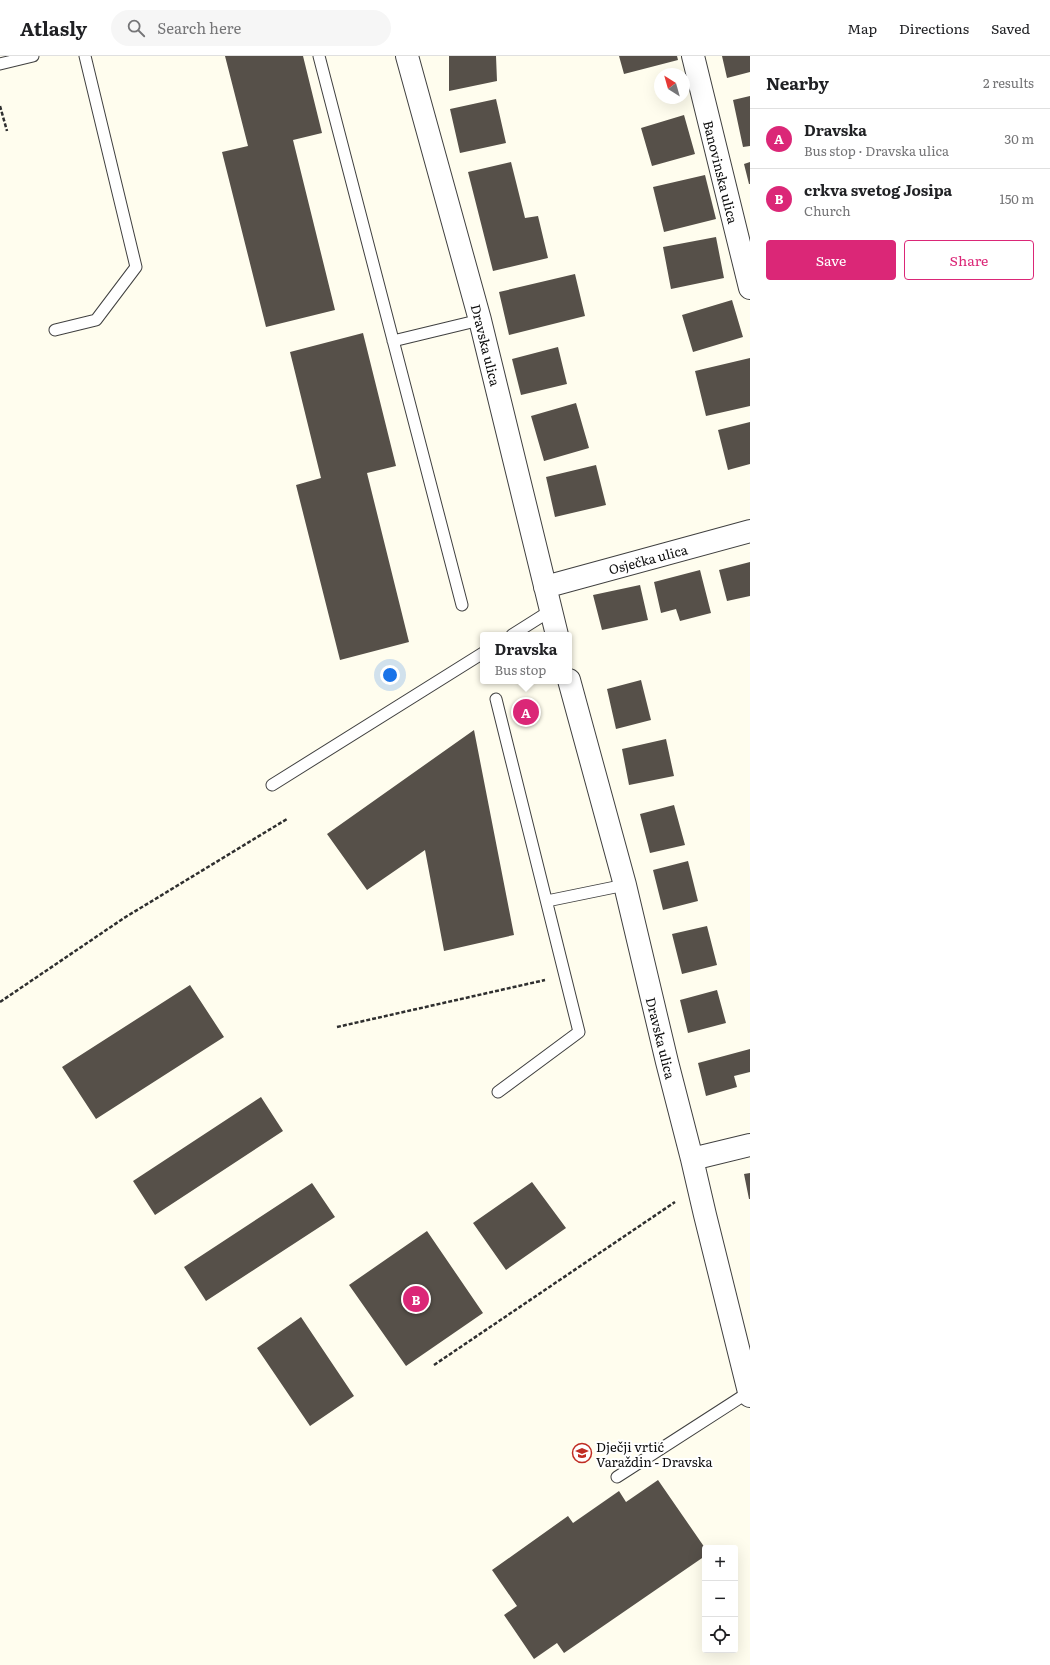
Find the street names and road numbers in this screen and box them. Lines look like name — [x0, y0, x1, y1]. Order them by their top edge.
street label: Banovinska ulica — [699, 118, 743, 226]
street label: Dravska ulica — [467, 302, 505, 388]
street label: Osječka ulica — [606, 539, 690, 579]
street label: Dravska ulica — [642, 995, 680, 1081]

